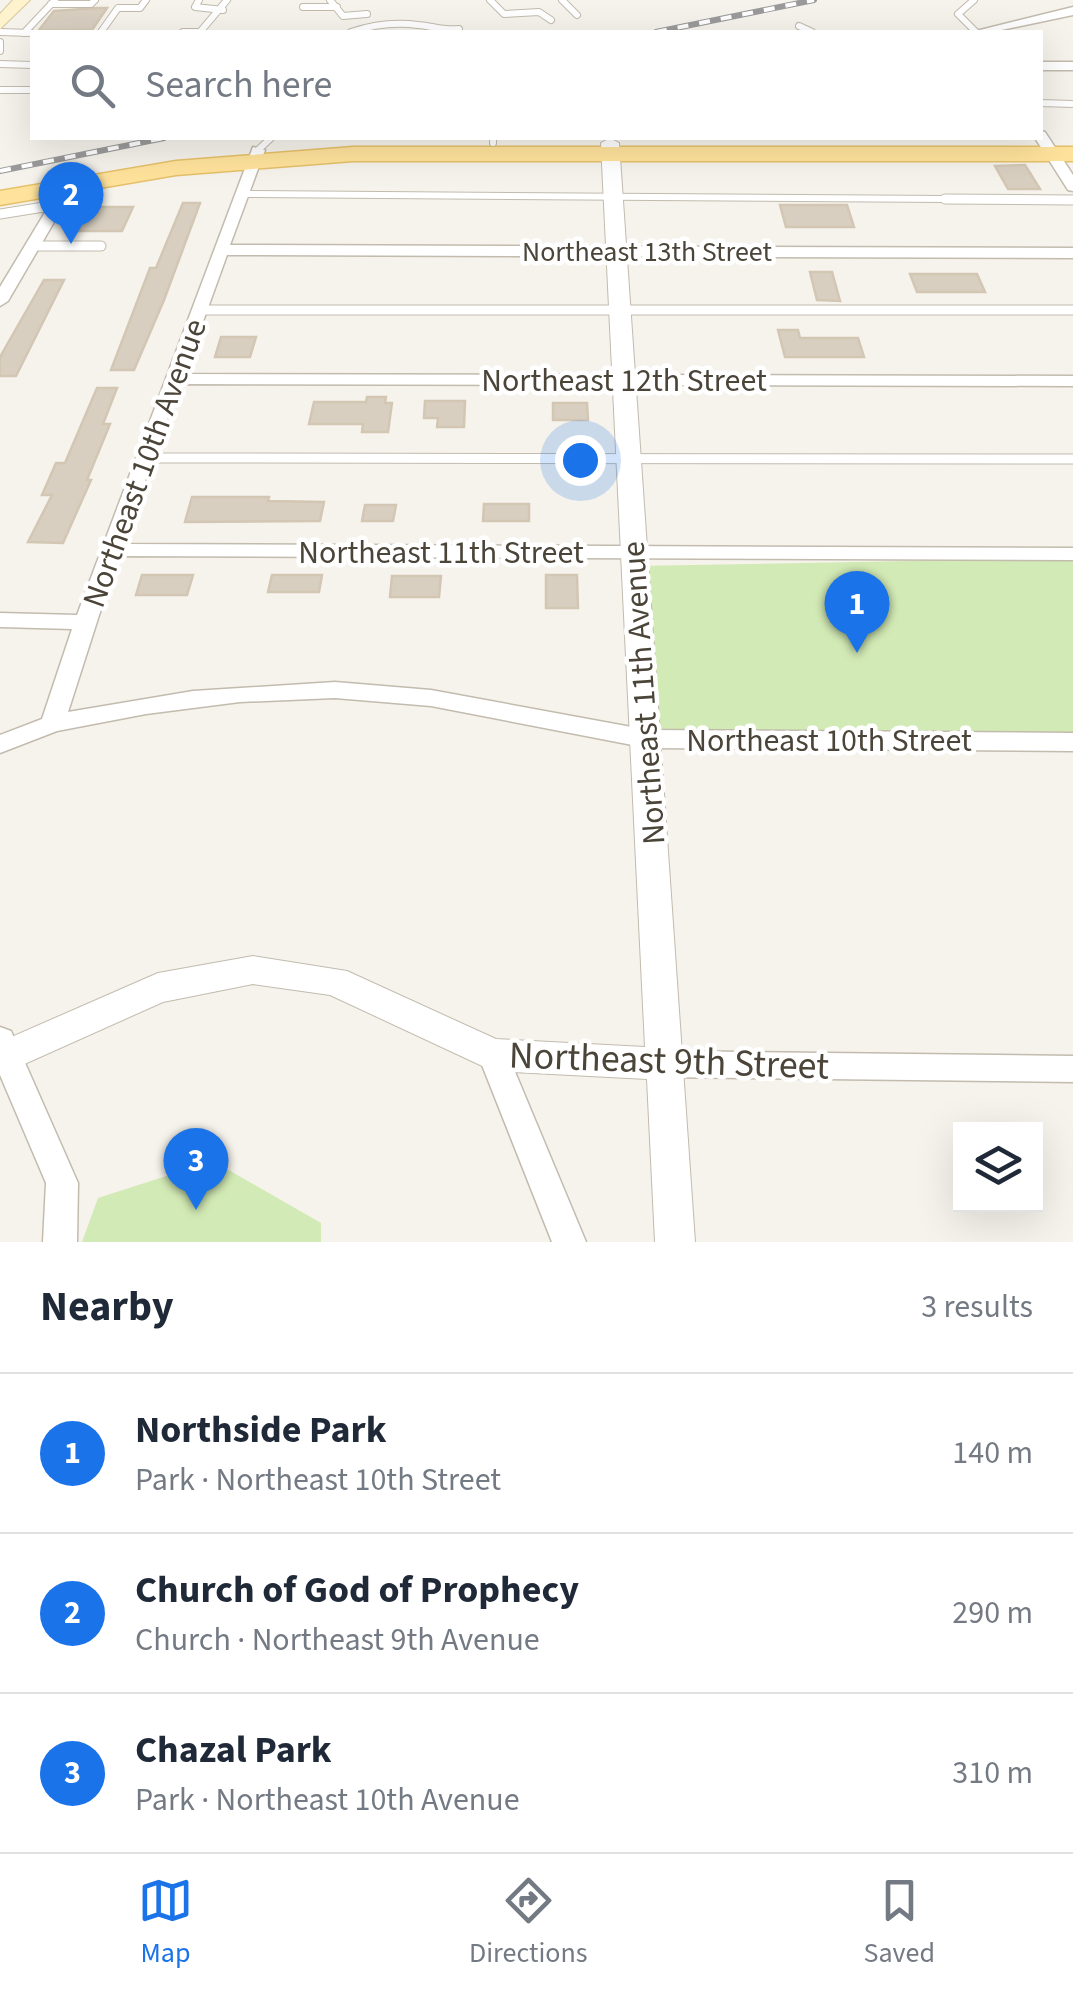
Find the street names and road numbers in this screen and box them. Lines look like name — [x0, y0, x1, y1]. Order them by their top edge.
street label: Northeast 13th Street — [522, 232, 772, 272]
street label: Northeast 10th Avenue — [71, 313, 219, 614]
street label: Northeast 12th Street — [481, 358, 767, 404]
street label: Northeast 11th Street — [298, 530, 584, 576]
street label: Northeast 11th Avenue — [610, 540, 678, 846]
street label: Northeast 10th Street — [686, 718, 972, 764]
street label: Northeast 9th Street — [508, 1028, 830, 1094]

